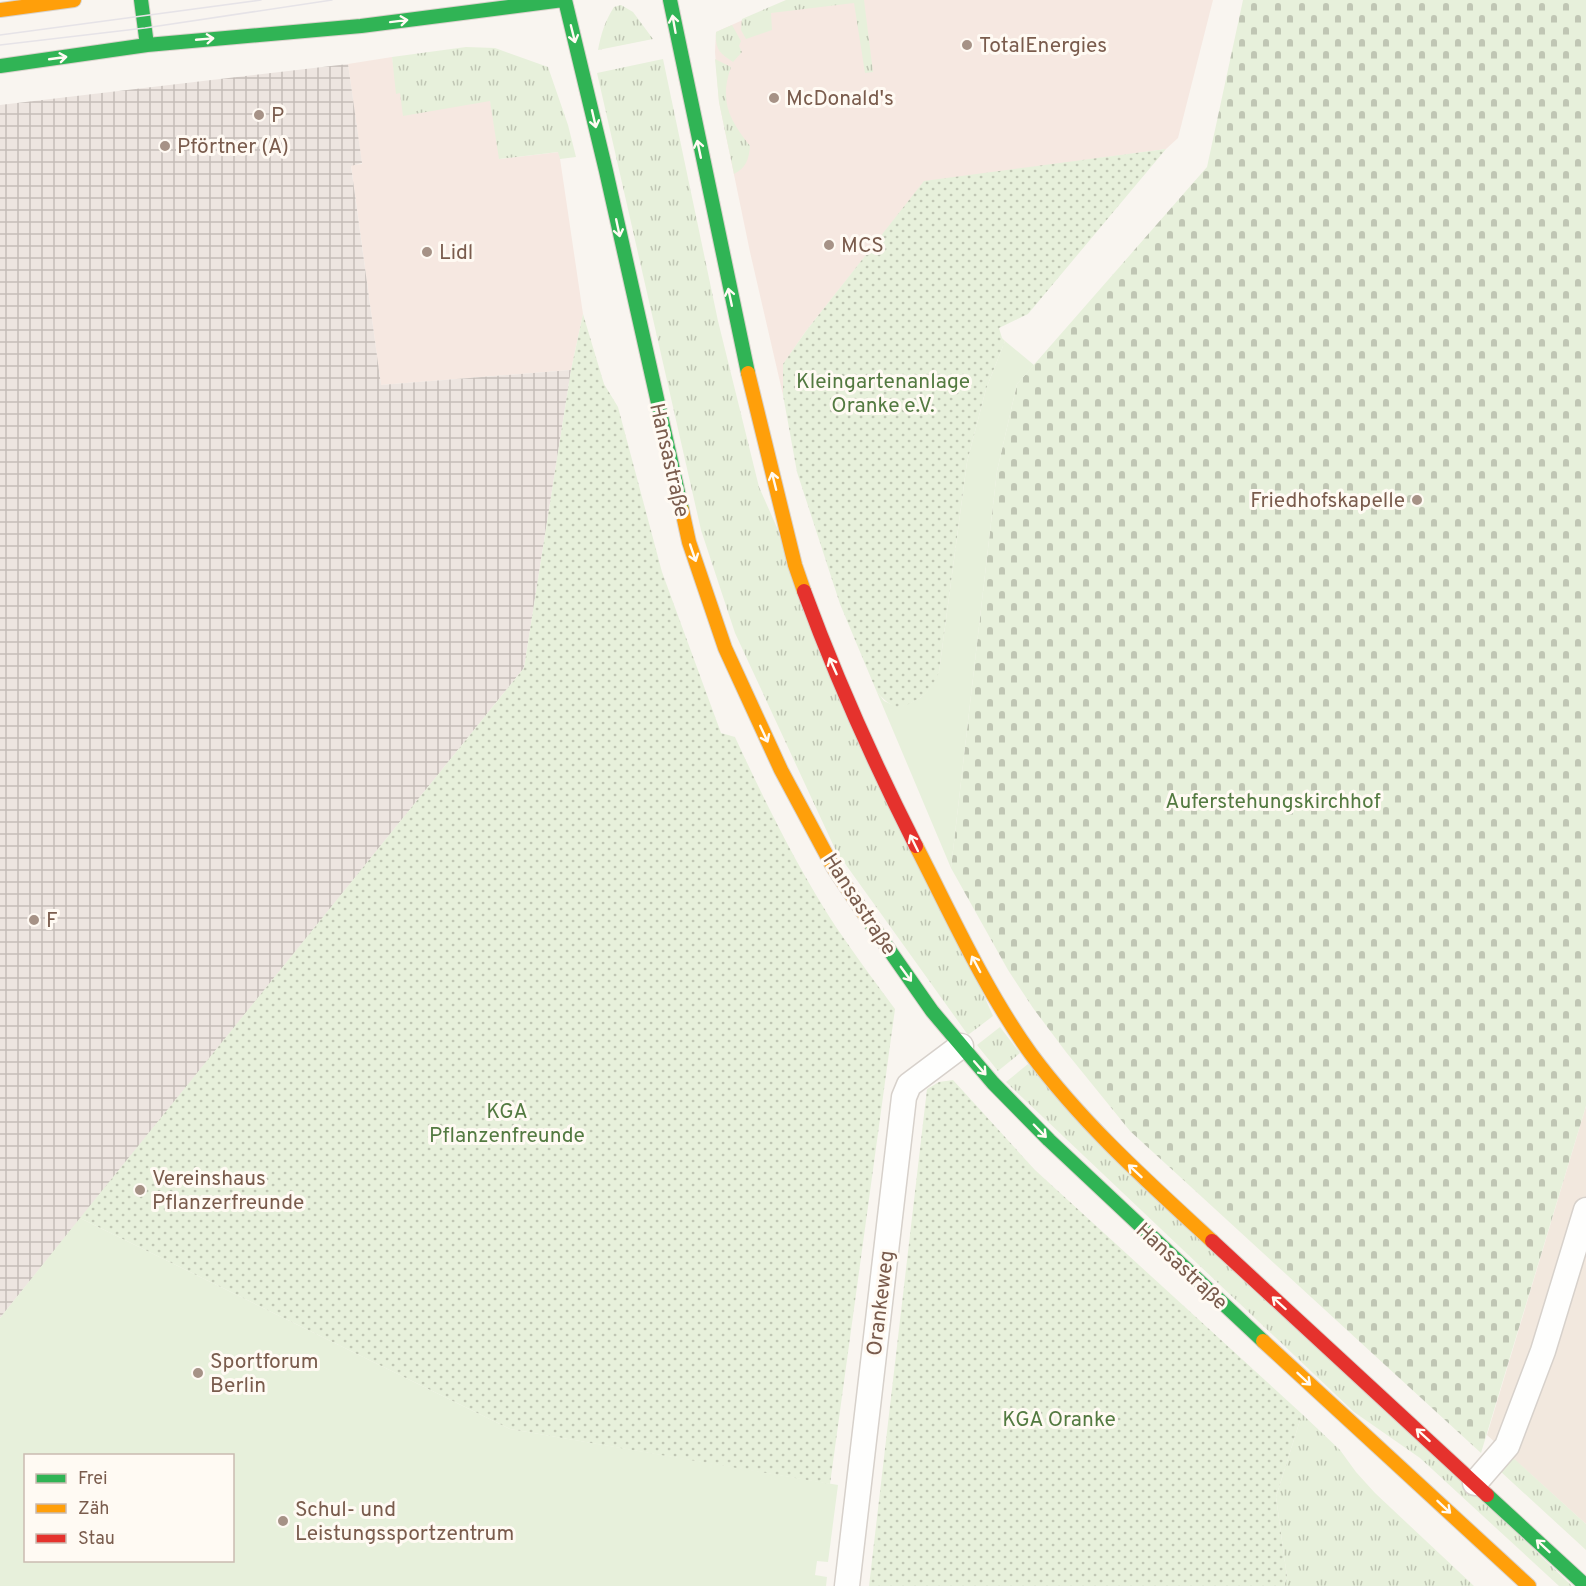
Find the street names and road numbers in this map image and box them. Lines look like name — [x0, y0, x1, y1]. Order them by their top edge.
street label: Hansastraße — [642, 401, 695, 520]
street label: Hansastraße — [816, 849, 902, 961]
street label: Hansastraße — [1129, 1218, 1233, 1317]
street label: Orankeweg — [862, 1249, 901, 1358]

